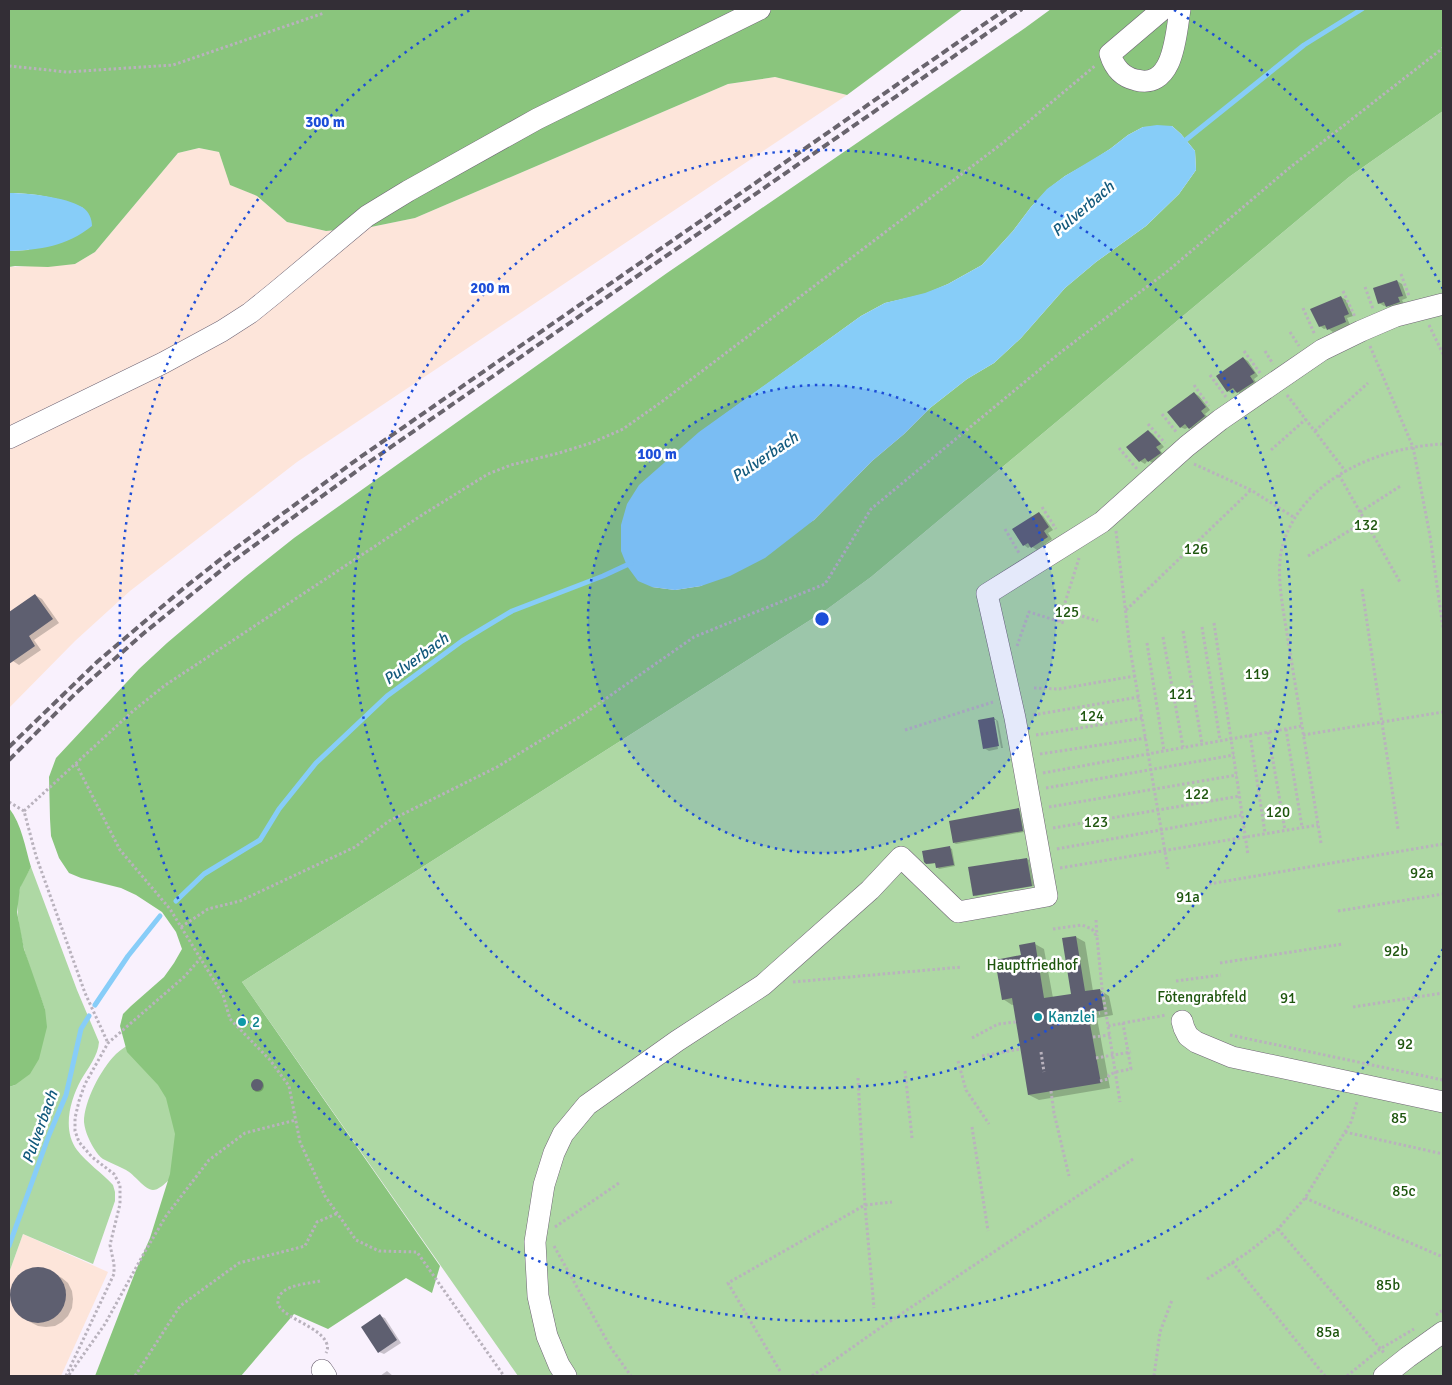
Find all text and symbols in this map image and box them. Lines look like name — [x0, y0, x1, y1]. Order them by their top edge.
text: 300 m — [305, 113, 345, 131]
water label: Pulverbach — [1048, 176, 1119, 241]
text: 200 m — [470, 279, 510, 297]
water label: Pulverbach — [728, 427, 803, 487]
text: 100 m — [637, 445, 677, 463]
park label: 132 — [1354, 516, 1378, 534]
park label: 126 — [1184, 540, 1208, 558]
park label: 125 — [1055, 603, 1079, 621]
centre of rings — [813, 610, 831, 628]
water label: Pulverbach — [379, 628, 454, 689]
park label: 119 — [1245, 665, 1269, 683]
park label: 121 — [1169, 685, 1193, 703]
park label: 124 — [1080, 707, 1104, 725]
park label: 122 — [1185, 785, 1209, 803]
park label: 120 — [1266, 803, 1290, 821]
park label: 123 — [1084, 813, 1108, 831]
park label: 92a — [1410, 864, 1434, 882]
park label: 91a — [1176, 888, 1200, 906]
park label: 92b — [1384, 942, 1408, 960]
park label: Hauptfriedhof — [987, 956, 1078, 974]
park label: Fötengrabfeld — [1157, 988, 1247, 1006]
park label: 91 — [1280, 989, 1296, 1007]
place label: Kanzlei — [1048, 1008, 1095, 1026]
marker: Kanzlei — [1032, 1011, 1044, 1023]
place label: 2 — [252, 1013, 260, 1031]
marker: 2 — [236, 1016, 248, 1028]
park label: 92 — [1397, 1035, 1413, 1053]
water label: Pulverbach — [18, 1087, 63, 1166]
park label: 85 — [1391, 1109, 1407, 1127]
park label: 85c — [1392, 1182, 1416, 1200]
park label: 85b — [1376, 1276, 1400, 1294]
park label: 85a — [1316, 1323, 1340, 1341]

